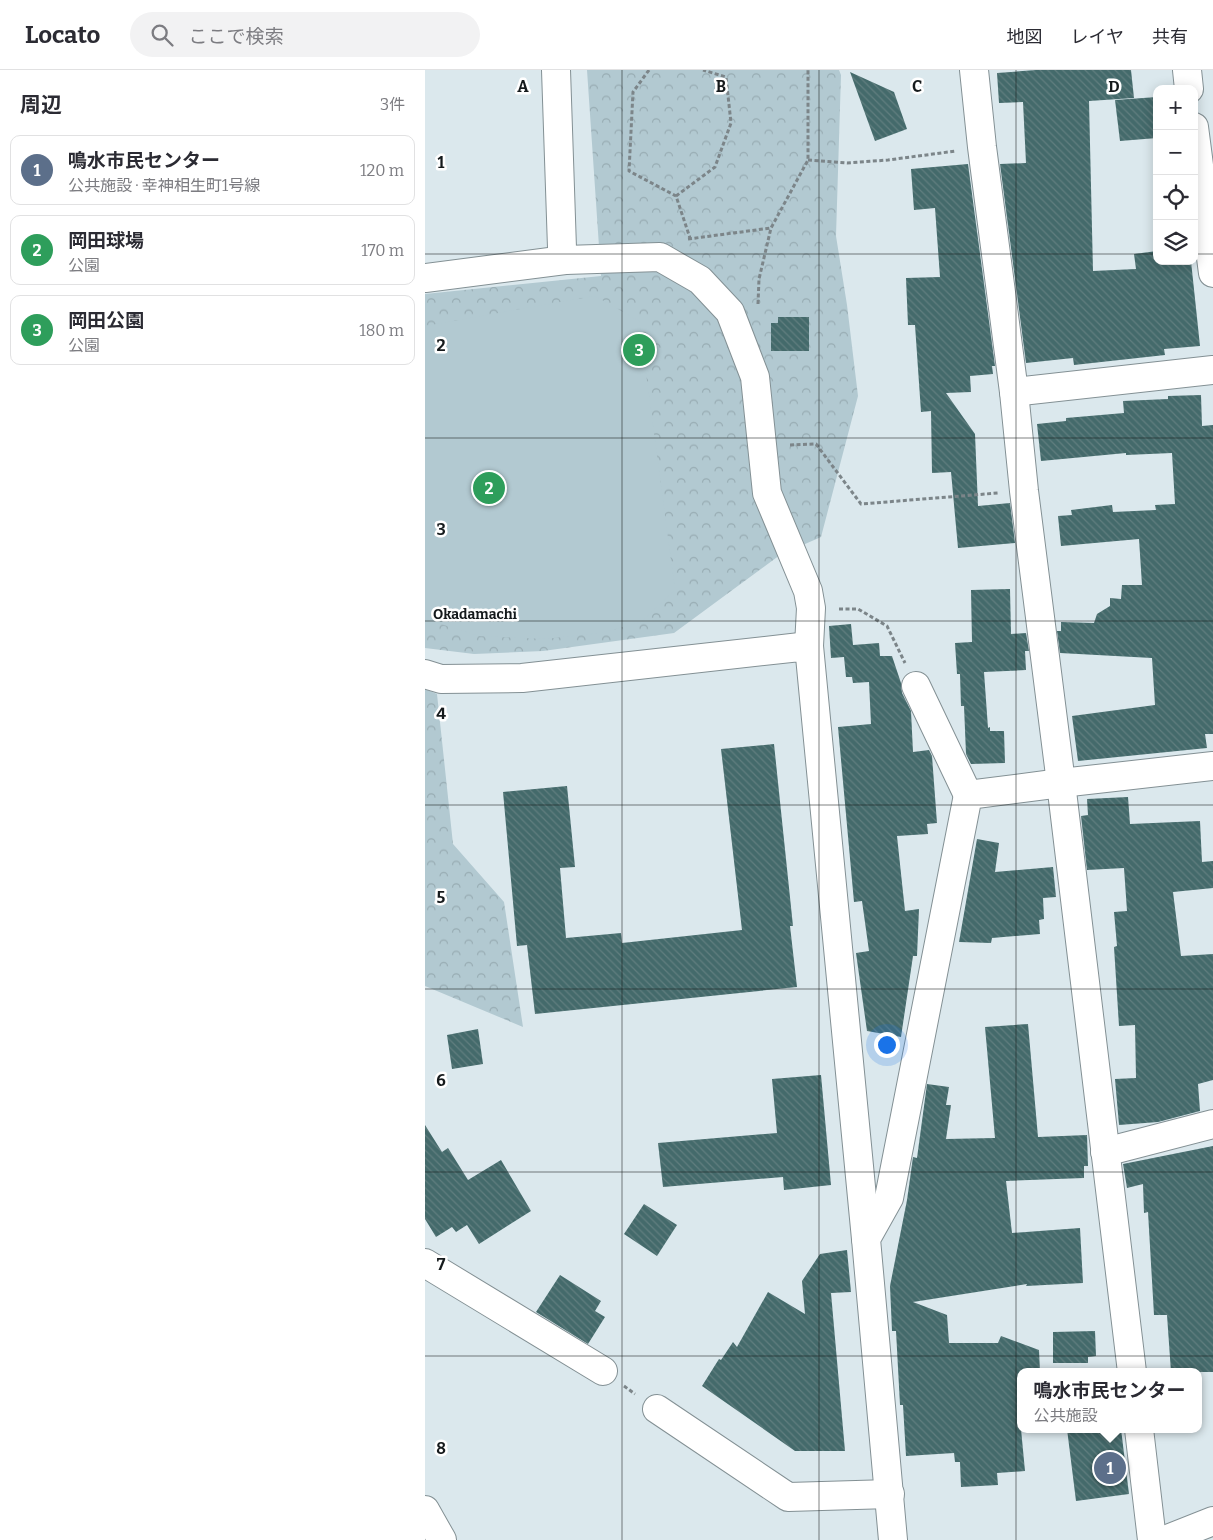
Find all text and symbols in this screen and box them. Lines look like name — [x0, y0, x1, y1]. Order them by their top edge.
search box — [130, 12, 480, 57]
text: Locato — [25, 21, 100, 49]
icon: search — [148, 21, 176, 49]
text: ここで検索 — [188, 25, 283, 48]
text: 地図 — [1007, 26, 1043, 48]
text: レイヤ — [1071, 26, 1124, 48]
text: 共有 — [1152, 26, 1188, 48]
text: A — [517, 77, 529, 96]
text: B — [716, 77, 726, 96]
text: C — [912, 77, 922, 96]
text: D — [1108, 77, 1120, 96]
map controls — [1153, 85, 1198, 265]
button: + — [1153, 85, 1198, 130]
text: 周辺 — [20, 92, 62, 118]
text: 3件 — [380, 95, 405, 114]
button: − — [1153, 130, 1198, 175]
text: 鳴水市民センター — [68, 149, 220, 172]
text: 1 — [438, 153, 445, 172]
text: 1 — [34, 161, 40, 180]
text: 120 m — [360, 161, 404, 180]
button: locate — [1153, 175, 1198, 220]
text: 公共施設 · 幸神相生町1号線 — [68, 176, 260, 195]
button: layers — [1153, 220, 1198, 265]
text: 岡田球場 — [68, 229, 144, 252]
text: 2 — [32, 241, 42, 260]
text: 170 m — [361, 241, 404, 260]
text: 公園 — [68, 256, 100, 275]
text: 岡田公園 — [68, 309, 144, 332]
text: 3 — [32, 321, 42, 340]
text: 180 m — [359, 321, 404, 340]
pin: 3 — [623, 331, 655, 369]
text: 公園 — [68, 336, 100, 355]
text: 2 — [436, 336, 446, 355]
pin: 2 — [473, 469, 505, 507]
text: 3 — [436, 520, 446, 539]
district label: Okadamachi — [433, 606, 518, 623]
text: 4 — [436, 704, 446, 723]
text: 5 — [437, 888, 446, 907]
your location — [874, 1032, 900, 1058]
text: 6 — [436, 1071, 446, 1090]
text: 7 — [437, 1255, 446, 1274]
popup — [1017, 1368, 1202, 1433]
text: 鳴水市民センター — [1033, 1379, 1186, 1402]
text: 公共施設 — [1033, 1406, 1098, 1425]
text: 8 — [436, 1439, 446, 1458]
pin: 1 — [1094, 1449, 1126, 1487]

